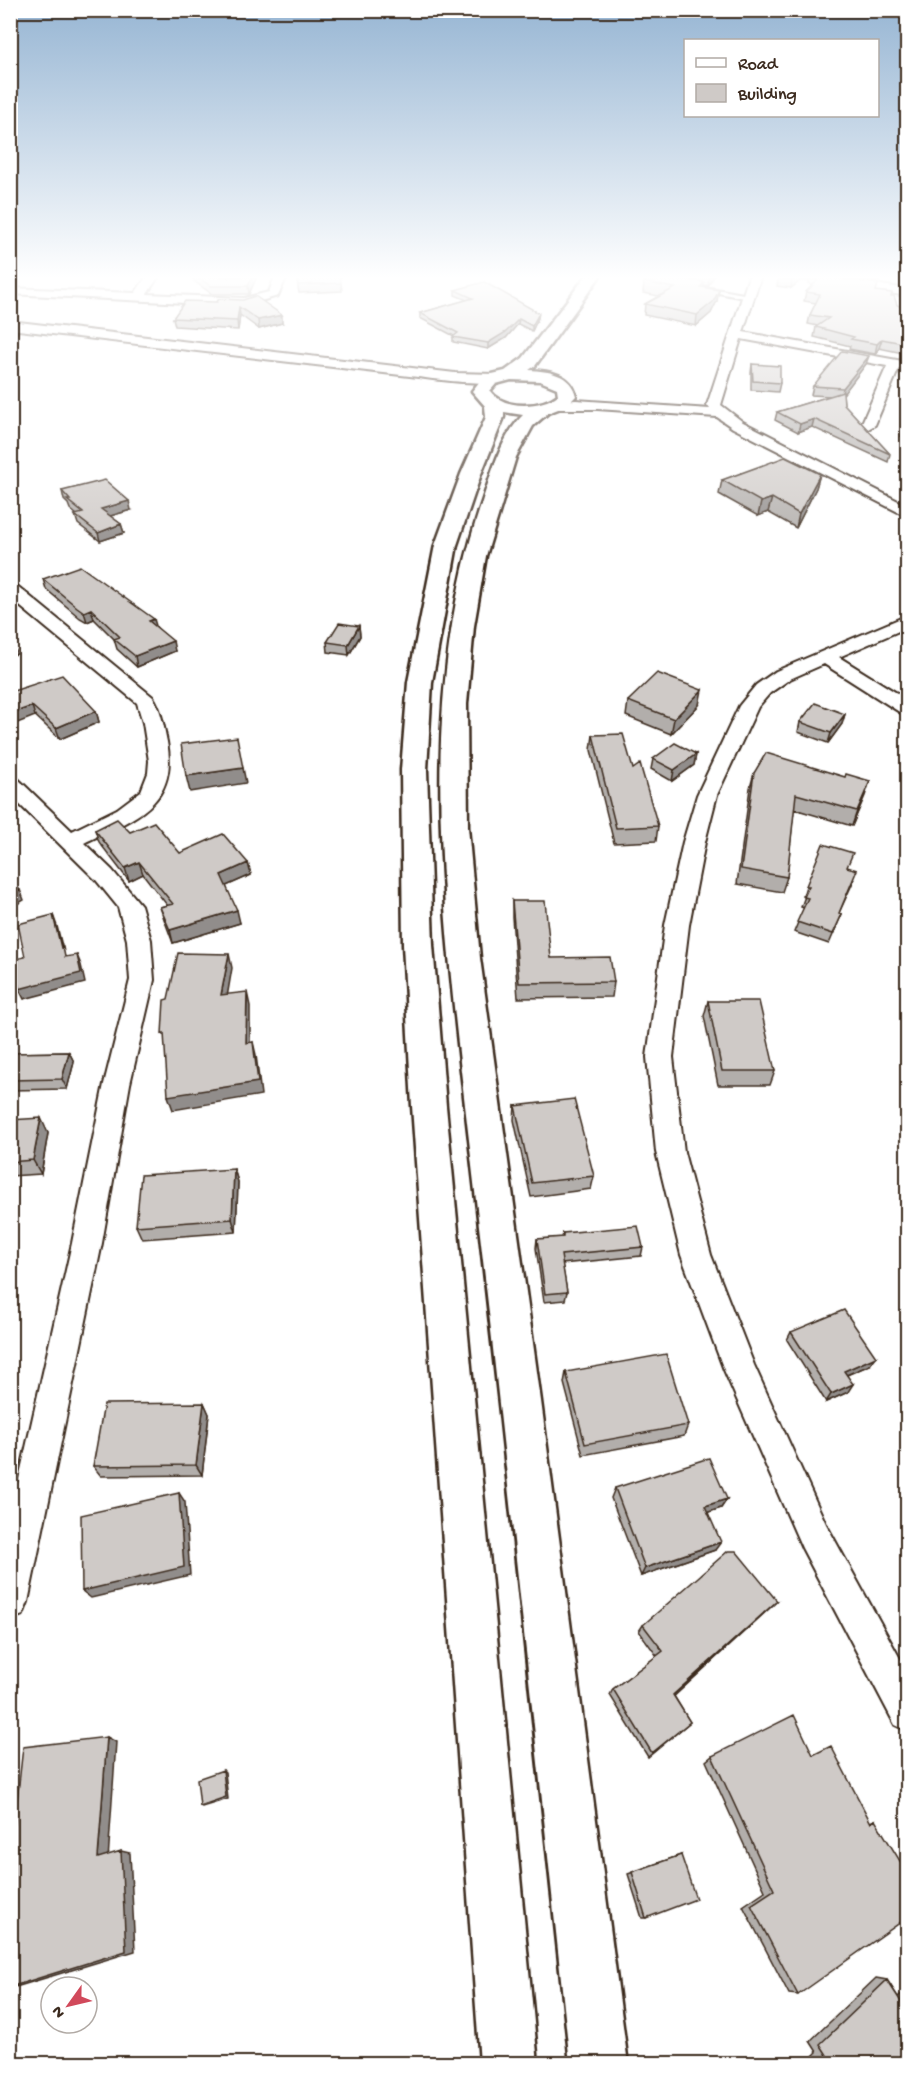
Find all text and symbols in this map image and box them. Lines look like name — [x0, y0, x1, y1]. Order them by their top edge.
legend — [684, 39, 879, 117]
text: Road — [738, 55, 779, 76]
text: Building — [737, 85, 797, 106]
north arrow — [39, 1975, 99, 2035]
text: N — [48, 2001, 70, 2021]

